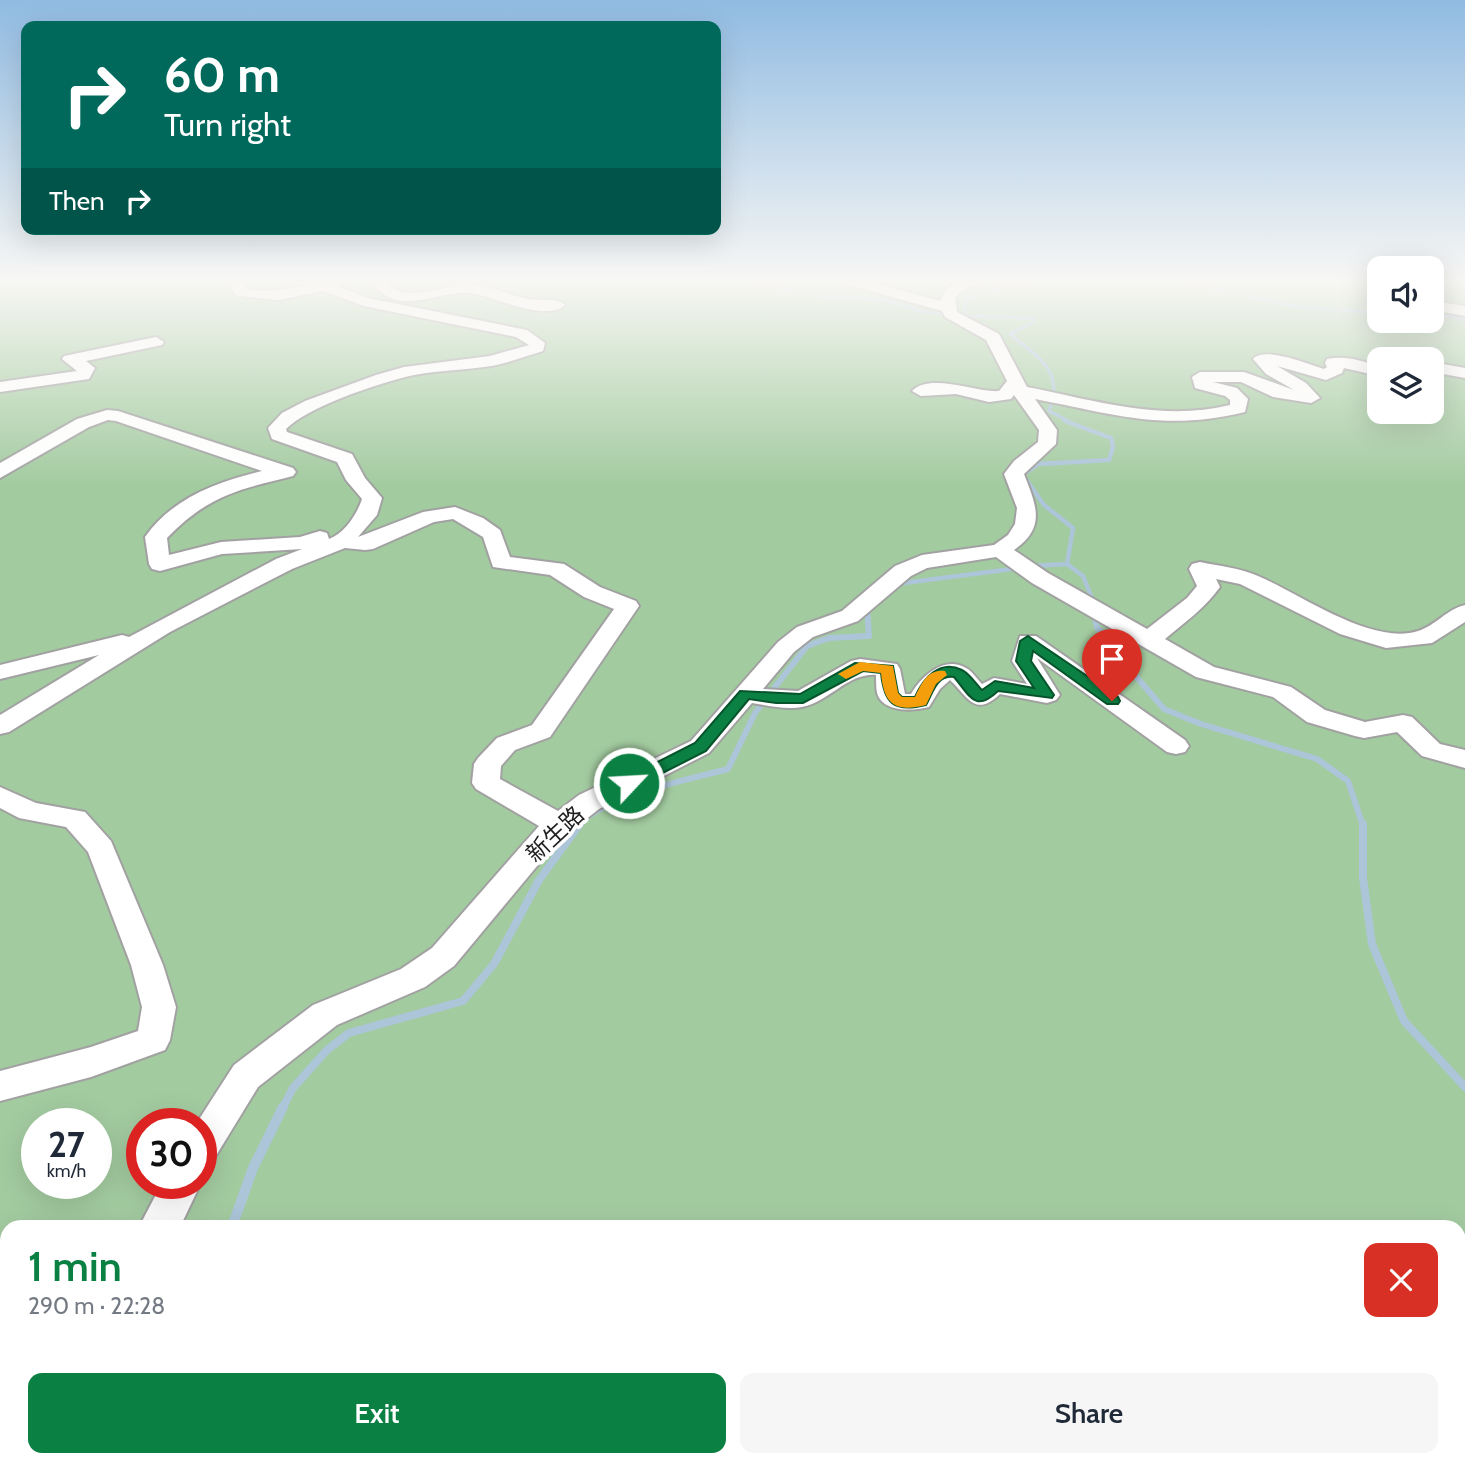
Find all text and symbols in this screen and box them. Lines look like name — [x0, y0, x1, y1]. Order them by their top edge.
text: 60 m — [164, 45, 280, 104]
icon: right — [49, 49, 140, 140]
text: Turn right — [164, 105, 291, 144]
icon: right — [119, 182, 157, 220]
text: Then — [49, 185, 105, 217]
map controls — [1367, 256, 1444, 424]
button: sound — [1367, 256, 1444, 333]
button: layers — [1367, 347, 1444, 424]
pin — [1082, 629, 1142, 701]
icon: arrive — [1093, 640, 1131, 678]
position arrow — [592, 746, 666, 820]
street label: 新生路 — [520, 800, 590, 868]
speed limit sign: 30 — [126, 1108, 217, 1199]
text: 27 — [48, 1123, 85, 1166]
text: km/h — [47, 1160, 86, 1182]
text: 1 min — [28, 1240, 122, 1292]
button: close — [1364, 1243, 1438, 1317]
text: 290 m · 22:28 — [28, 1292, 165, 1320]
button: Exit — [28, 1373, 726, 1453]
button: Share — [740, 1373, 1438, 1453]

